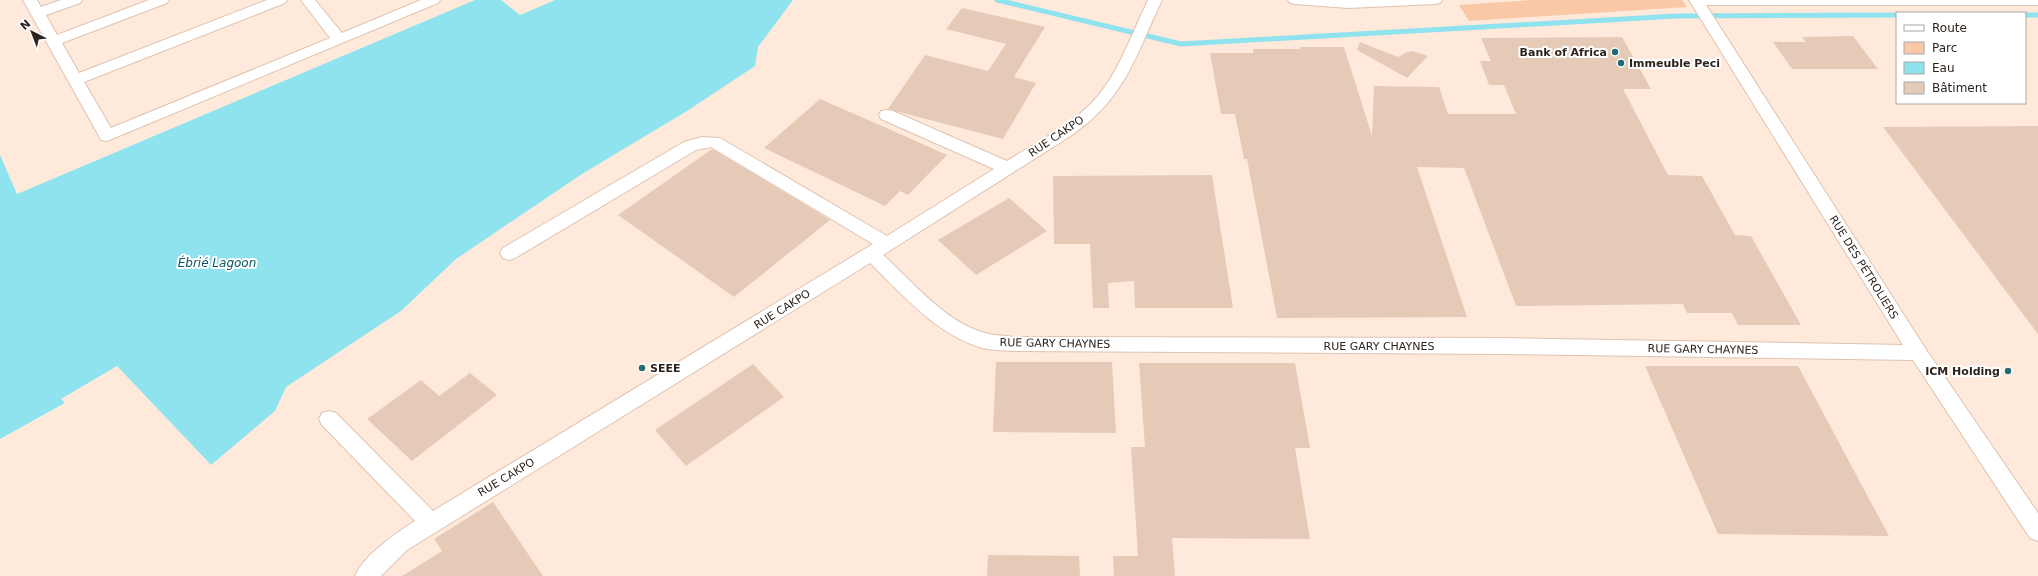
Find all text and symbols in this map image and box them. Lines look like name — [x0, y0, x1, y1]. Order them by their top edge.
north arrow — [12, 12, 52, 52]
legend — [1896, 12, 2026, 104]
text: N — [18, 17, 33, 33]
text: Route — [1932, 21, 1967, 35]
text: Parc — [1932, 41, 1957, 55]
place label: Bank of Africa — [1520, 46, 1607, 59]
marker: Bank of Africa — [1610, 47, 1620, 57]
place label: Immeuble Peci — [1629, 57, 1720, 70]
marker: Immeuble Peci — [1616, 58, 1626, 68]
text: Eau — [1932, 61, 1955, 75]
text: Bâtiment — [1932, 81, 1987, 95]
street label: RUE CAKPO — [1026, 113, 1087, 160]
street label: RUE DES PÉTROLIERS — [1826, 213, 1901, 321]
water label: Ébrié Lagoon — [178, 255, 256, 270]
street label: RUE CAKPO — [752, 287, 813, 332]
street label: RUE GARY CHAYNES — [999, 336, 1111, 351]
street label: RUE GARY CHAYNES — [1324, 340, 1434, 353]
street label: RUE GARY CHAYNES — [1647, 342, 1759, 357]
place label: SEEE — [650, 362, 680, 375]
marker: SEEE — [637, 363, 647, 373]
place label: ICM Holding — [1925, 365, 2000, 378]
marker: ICM Holding — [2003, 366, 2013, 376]
street label: RUE CAKPO — [476, 455, 537, 499]

